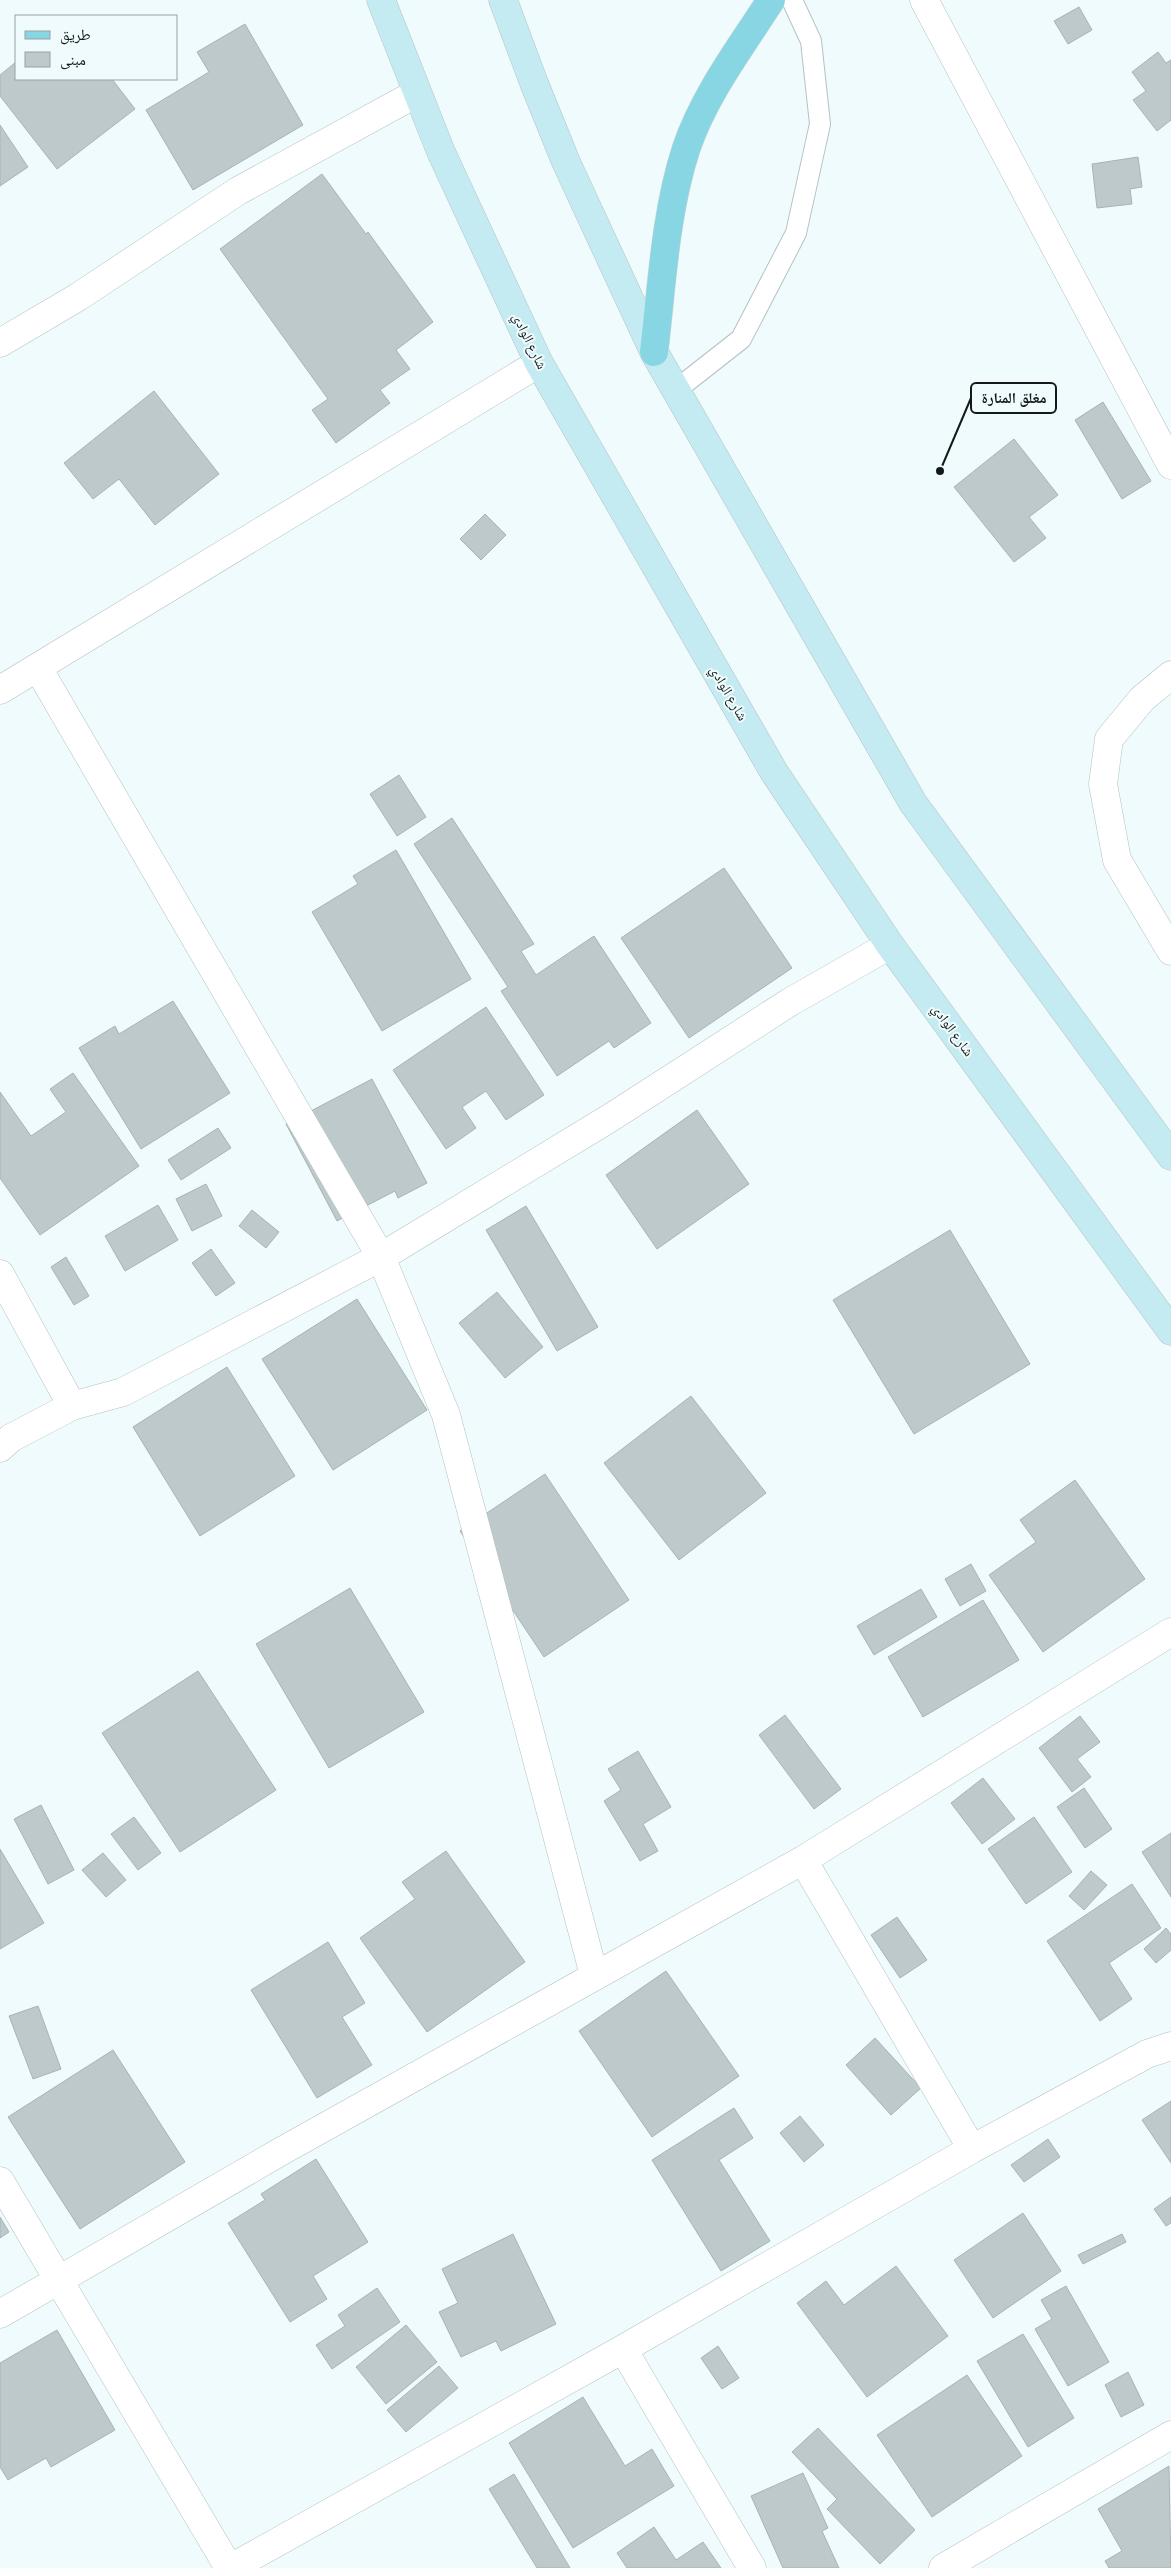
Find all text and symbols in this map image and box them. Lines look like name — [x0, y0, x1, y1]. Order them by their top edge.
legend — [15, 15, 178, 80]
text: طريق — [60, 26, 91, 45]
text: مبنى — [60, 51, 86, 70]
street label: شارع الوادي — [506, 310, 550, 373]
callout: مغلق المنارة — [971, 383, 1056, 413]
text: مغلق المنارة — [982, 389, 1046, 407]
street label: شارع الوادي — [704, 663, 751, 725]
street label: شارع الوادي — [926, 1001, 977, 1061]

